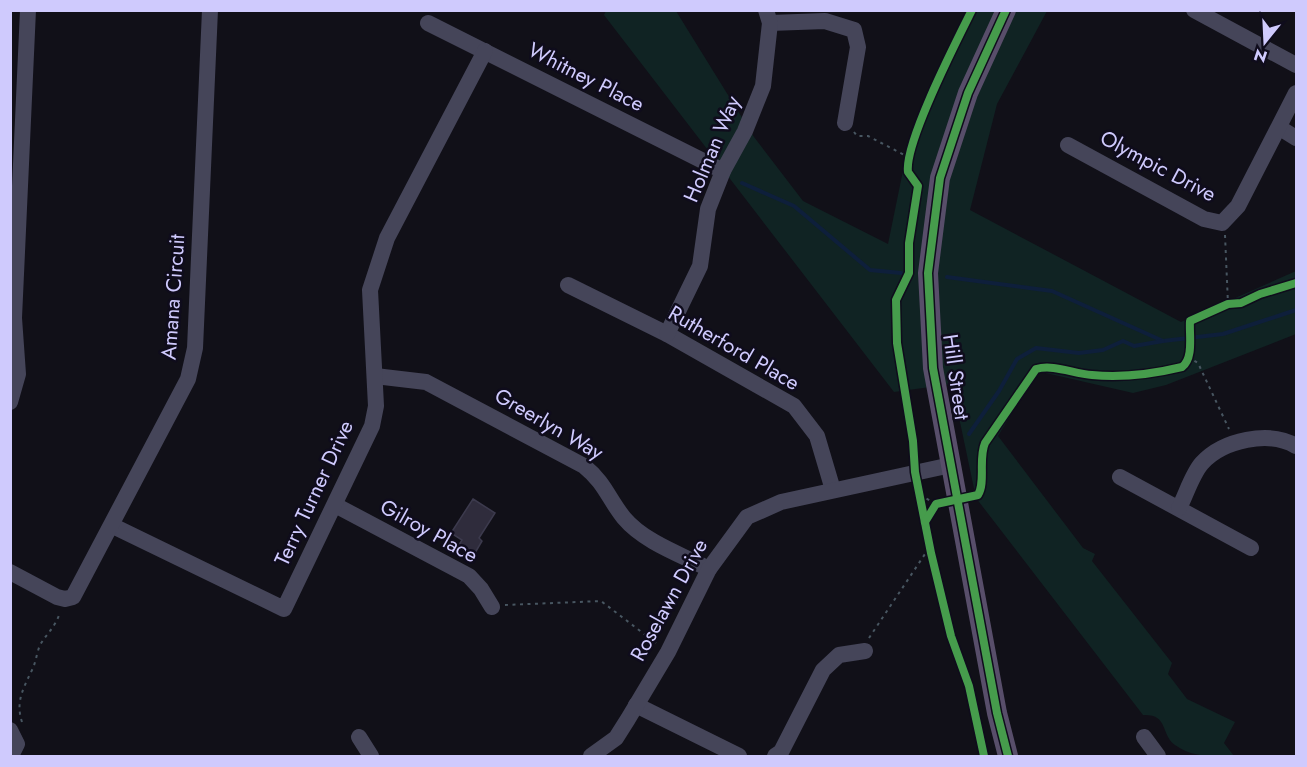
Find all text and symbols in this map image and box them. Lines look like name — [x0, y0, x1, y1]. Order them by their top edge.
north arrow — [1235, 12, 1295, 72]
street label: Whitney Place — [523, 35, 649, 119]
text: N — [1251, 43, 1270, 69]
street label: Holman Way — [676, 90, 748, 207]
street label: Olympic Drive — [1095, 123, 1221, 209]
street label: Amana Circuit — [154, 233, 192, 361]
street label: Rutherford Place — [663, 298, 805, 398]
street label: Hill Street — [935, 332, 977, 422]
street label: Greerlyn Way — [489, 381, 610, 468]
street label: Terry Turner Drive — [267, 415, 361, 571]
street label: Gilroy Place — [375, 492, 483, 570]
street label: Roselawn Drive — [623, 533, 715, 667]

